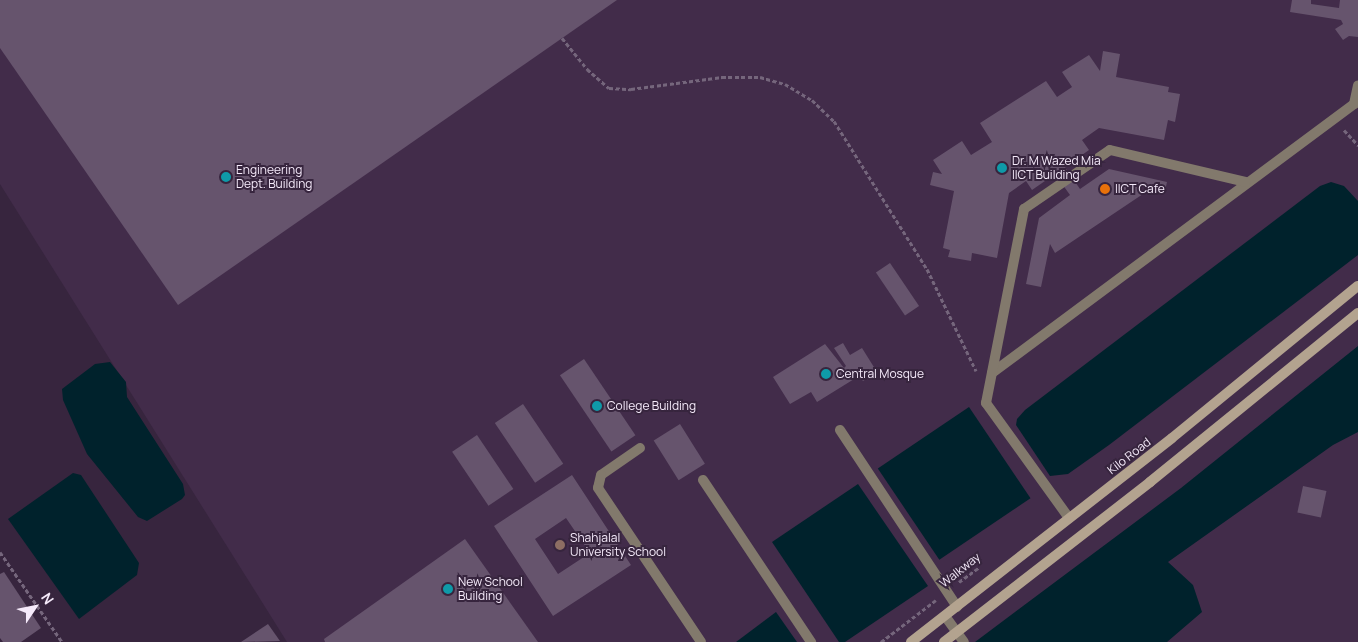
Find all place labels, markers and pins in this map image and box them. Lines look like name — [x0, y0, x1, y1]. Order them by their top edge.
place label: Dr. M Wazed Mia IICT Building — [1012, 154, 1101, 182]
marker: Dr. M Wazed Mia IICT Building — [996, 162, 1008, 174]
place label: Engineering Dept. Building — [236, 163, 312, 191]
marker: Engineering Dept. Building — [220, 171, 232, 183]
place label: IICT Cafe — [1115, 182, 1165, 196]
marker: IICT Cafe — [1099, 183, 1111, 195]
place label: Central Mosque — [836, 367, 924, 381]
marker: Central Mosque — [820, 368, 832, 380]
place label: College Building — [607, 399, 696, 413]
marker: College Building — [591, 400, 603, 412]
place label: Shahjalal University School — [570, 531, 666, 559]
marker: Shahjalal University School — [554, 539, 566, 551]
place label: New School Building — [458, 575, 523, 603]
marker: New School Building — [442, 583, 454, 595]

